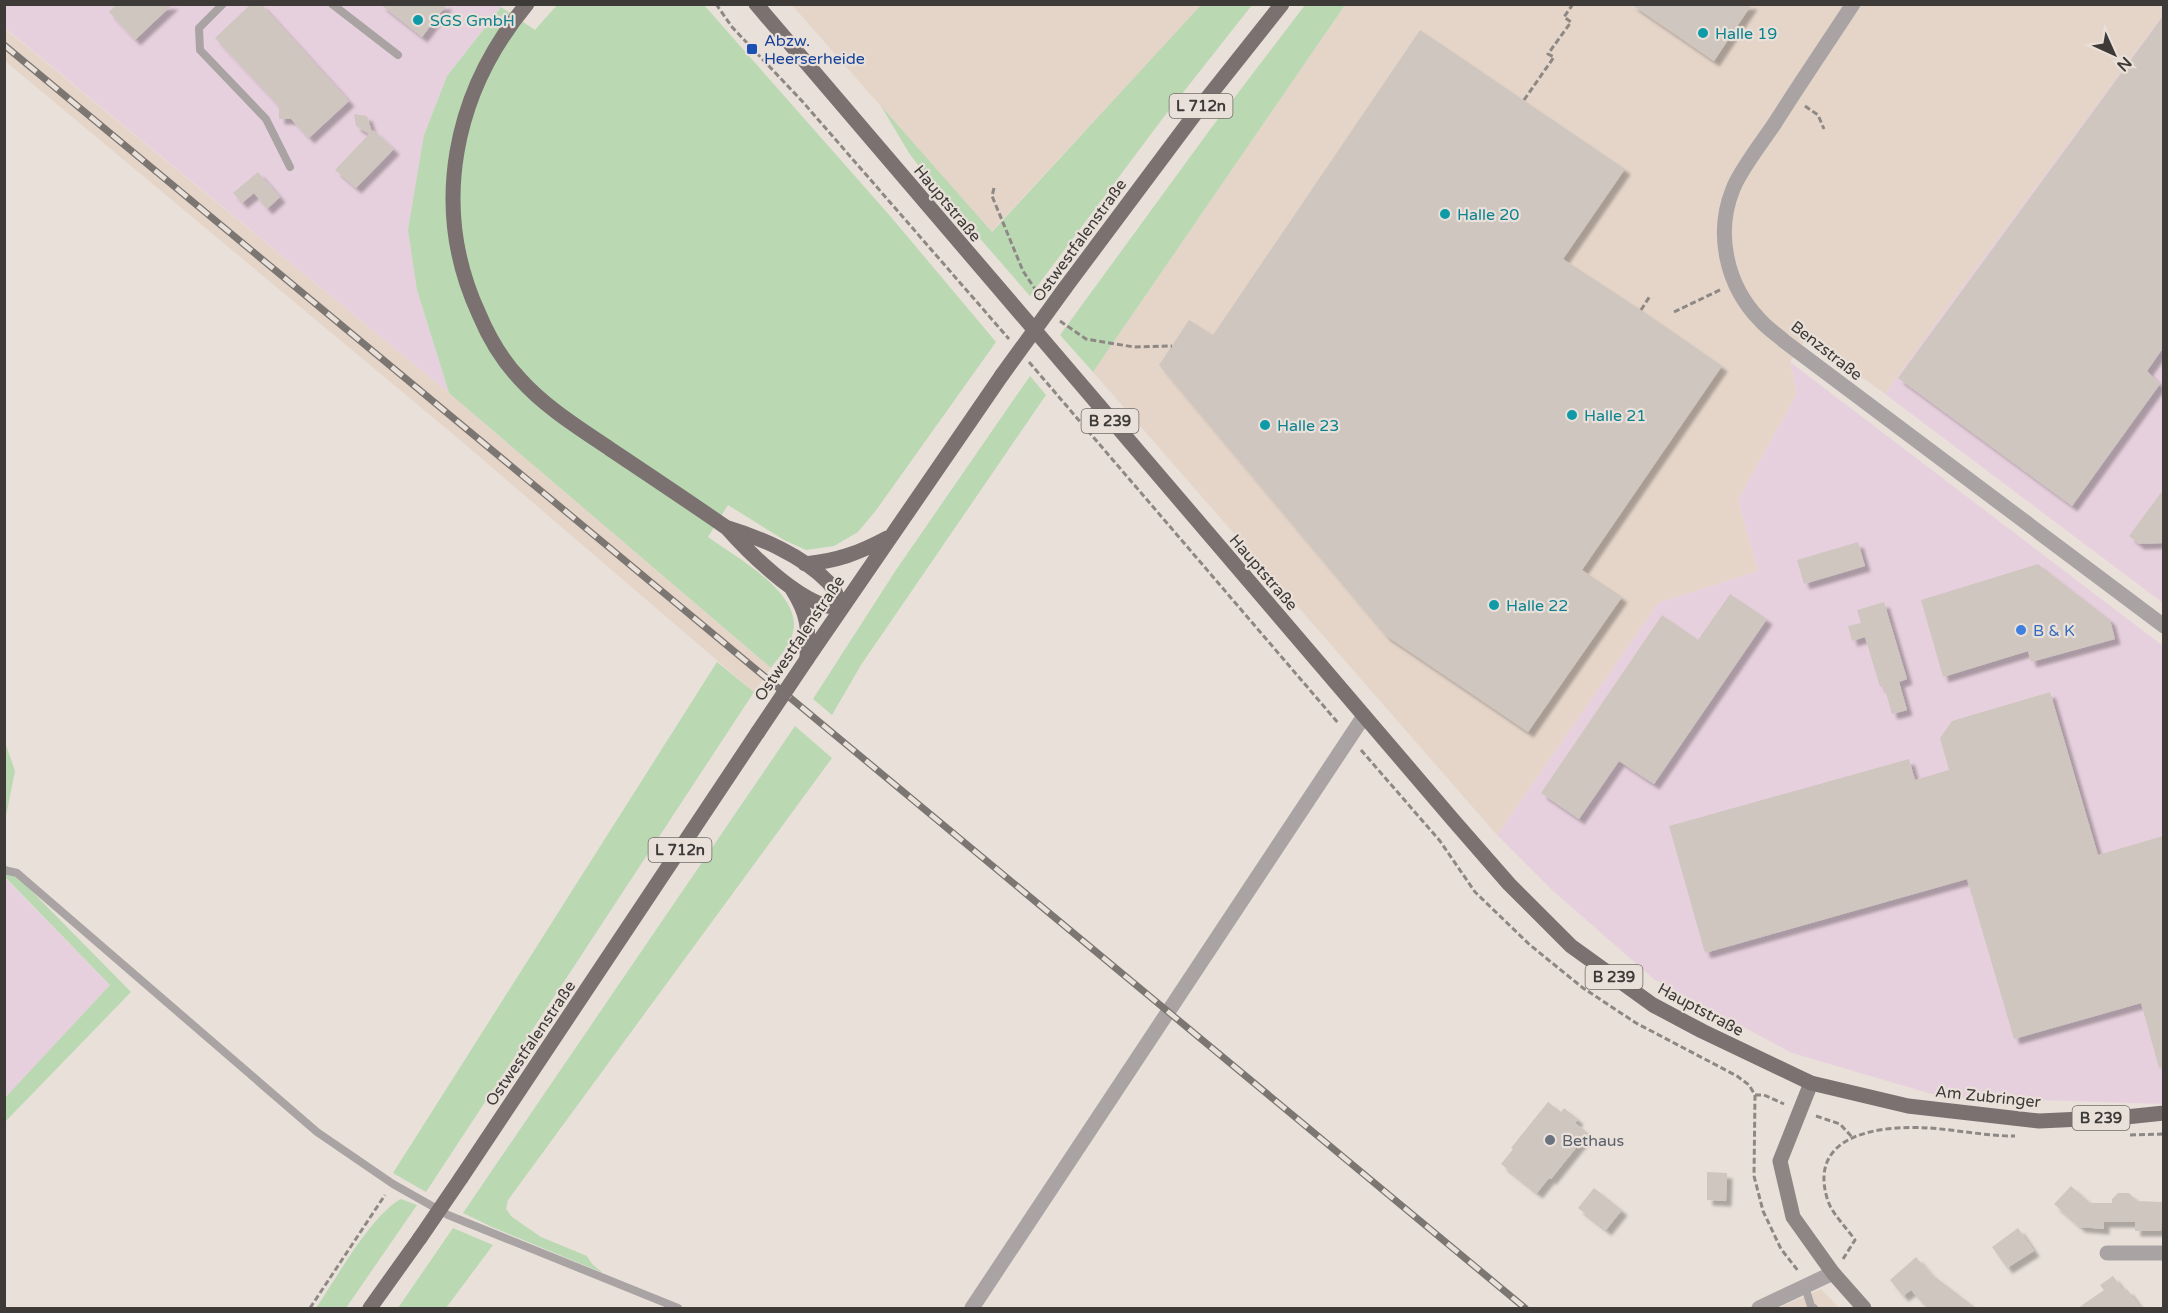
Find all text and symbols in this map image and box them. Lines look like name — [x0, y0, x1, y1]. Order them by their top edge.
place label: SGS GmbH — [430, 11, 515, 31]
marker: SGS GmbH — [411, 13, 425, 27]
place label: Halle 19 — [1715, 24, 1777, 44]
north arrow — [2084, 24, 2144, 84]
marker: Halle 19 — [1696, 26, 1710, 40]
place label: Abzw. Heerserheide — [764, 31, 865, 69]
marker: Abzw. Heerserheide — [745, 42, 759, 56]
text: N — [2112, 52, 2136, 76]
road number: L 712n — [1170, 94, 1232, 118]
street label: Hauptstraße — [909, 161, 985, 246]
street label: Ostwestfalenstraße — [1028, 175, 1131, 306]
place label: Halle 20 — [1457, 205, 1519, 225]
marker: Halle 20 — [1438, 207, 1452, 221]
street label: Benzstraße — [1787, 317, 1866, 385]
place label: Halle 21 — [1584, 406, 1646, 426]
marker: Halle 21 — [1565, 408, 1579, 422]
road number: B 239 — [1082, 409, 1138, 433]
place label: Halle 23 — [1277, 416, 1339, 436]
marker: Halle 23 — [1258, 418, 1272, 432]
street label: Hauptstraße — [1225, 530, 1302, 615]
street label: Ostwestfalenstraße — [750, 572, 849, 705]
place label: Halle 22 — [1506, 596, 1568, 616]
marker: Halle 22 — [1487, 598, 1501, 612]
place label: B & K — [2033, 621, 2075, 641]
marker: B & K — [2014, 623, 2028, 637]
road number: L 712n — [648, 838, 712, 862]
road number: B 239 — [1586, 965, 1642, 989]
street label: Ostwestfalenstraße — [481, 977, 580, 1110]
street label: Hauptstraße — [1654, 979, 1747, 1041]
street label: Am Zubringer — [1934, 1082, 2042, 1113]
road number: B 239 — [2072, 1106, 2130, 1130]
place label: Bethaus — [1562, 1131, 1624, 1151]
marker: Bethaus — [1543, 1133, 1557, 1147]

